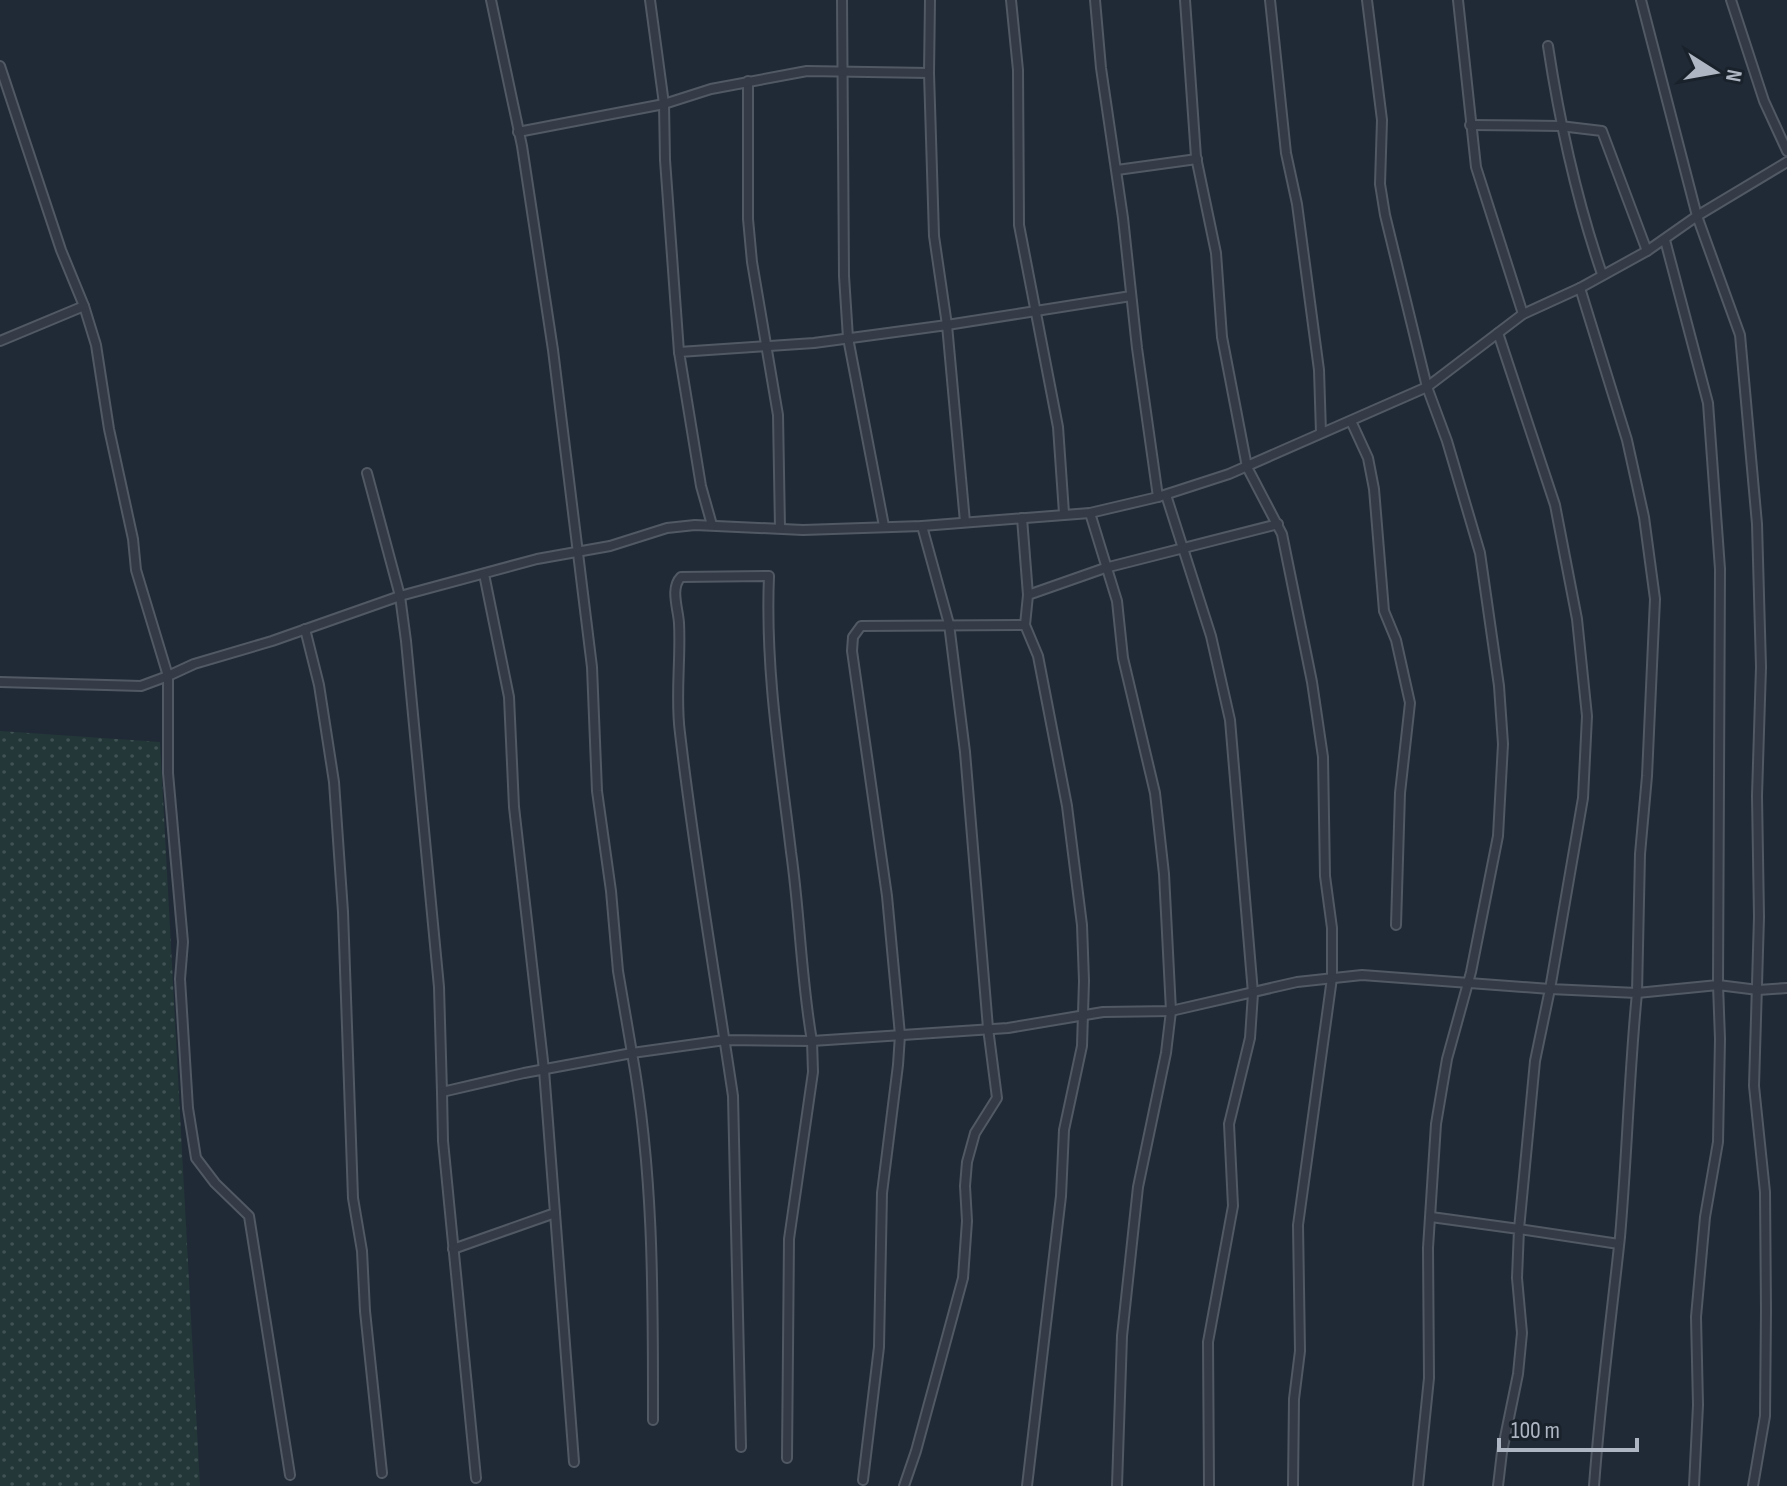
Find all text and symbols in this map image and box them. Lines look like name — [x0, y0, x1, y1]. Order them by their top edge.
north arrow — [1675, 32, 1755, 112]
text: N — [1719, 67, 1748, 84]
scale bar — [1499, 1402, 1637, 1452]
text: 100 m — [1511, 1416, 1560, 1445]

